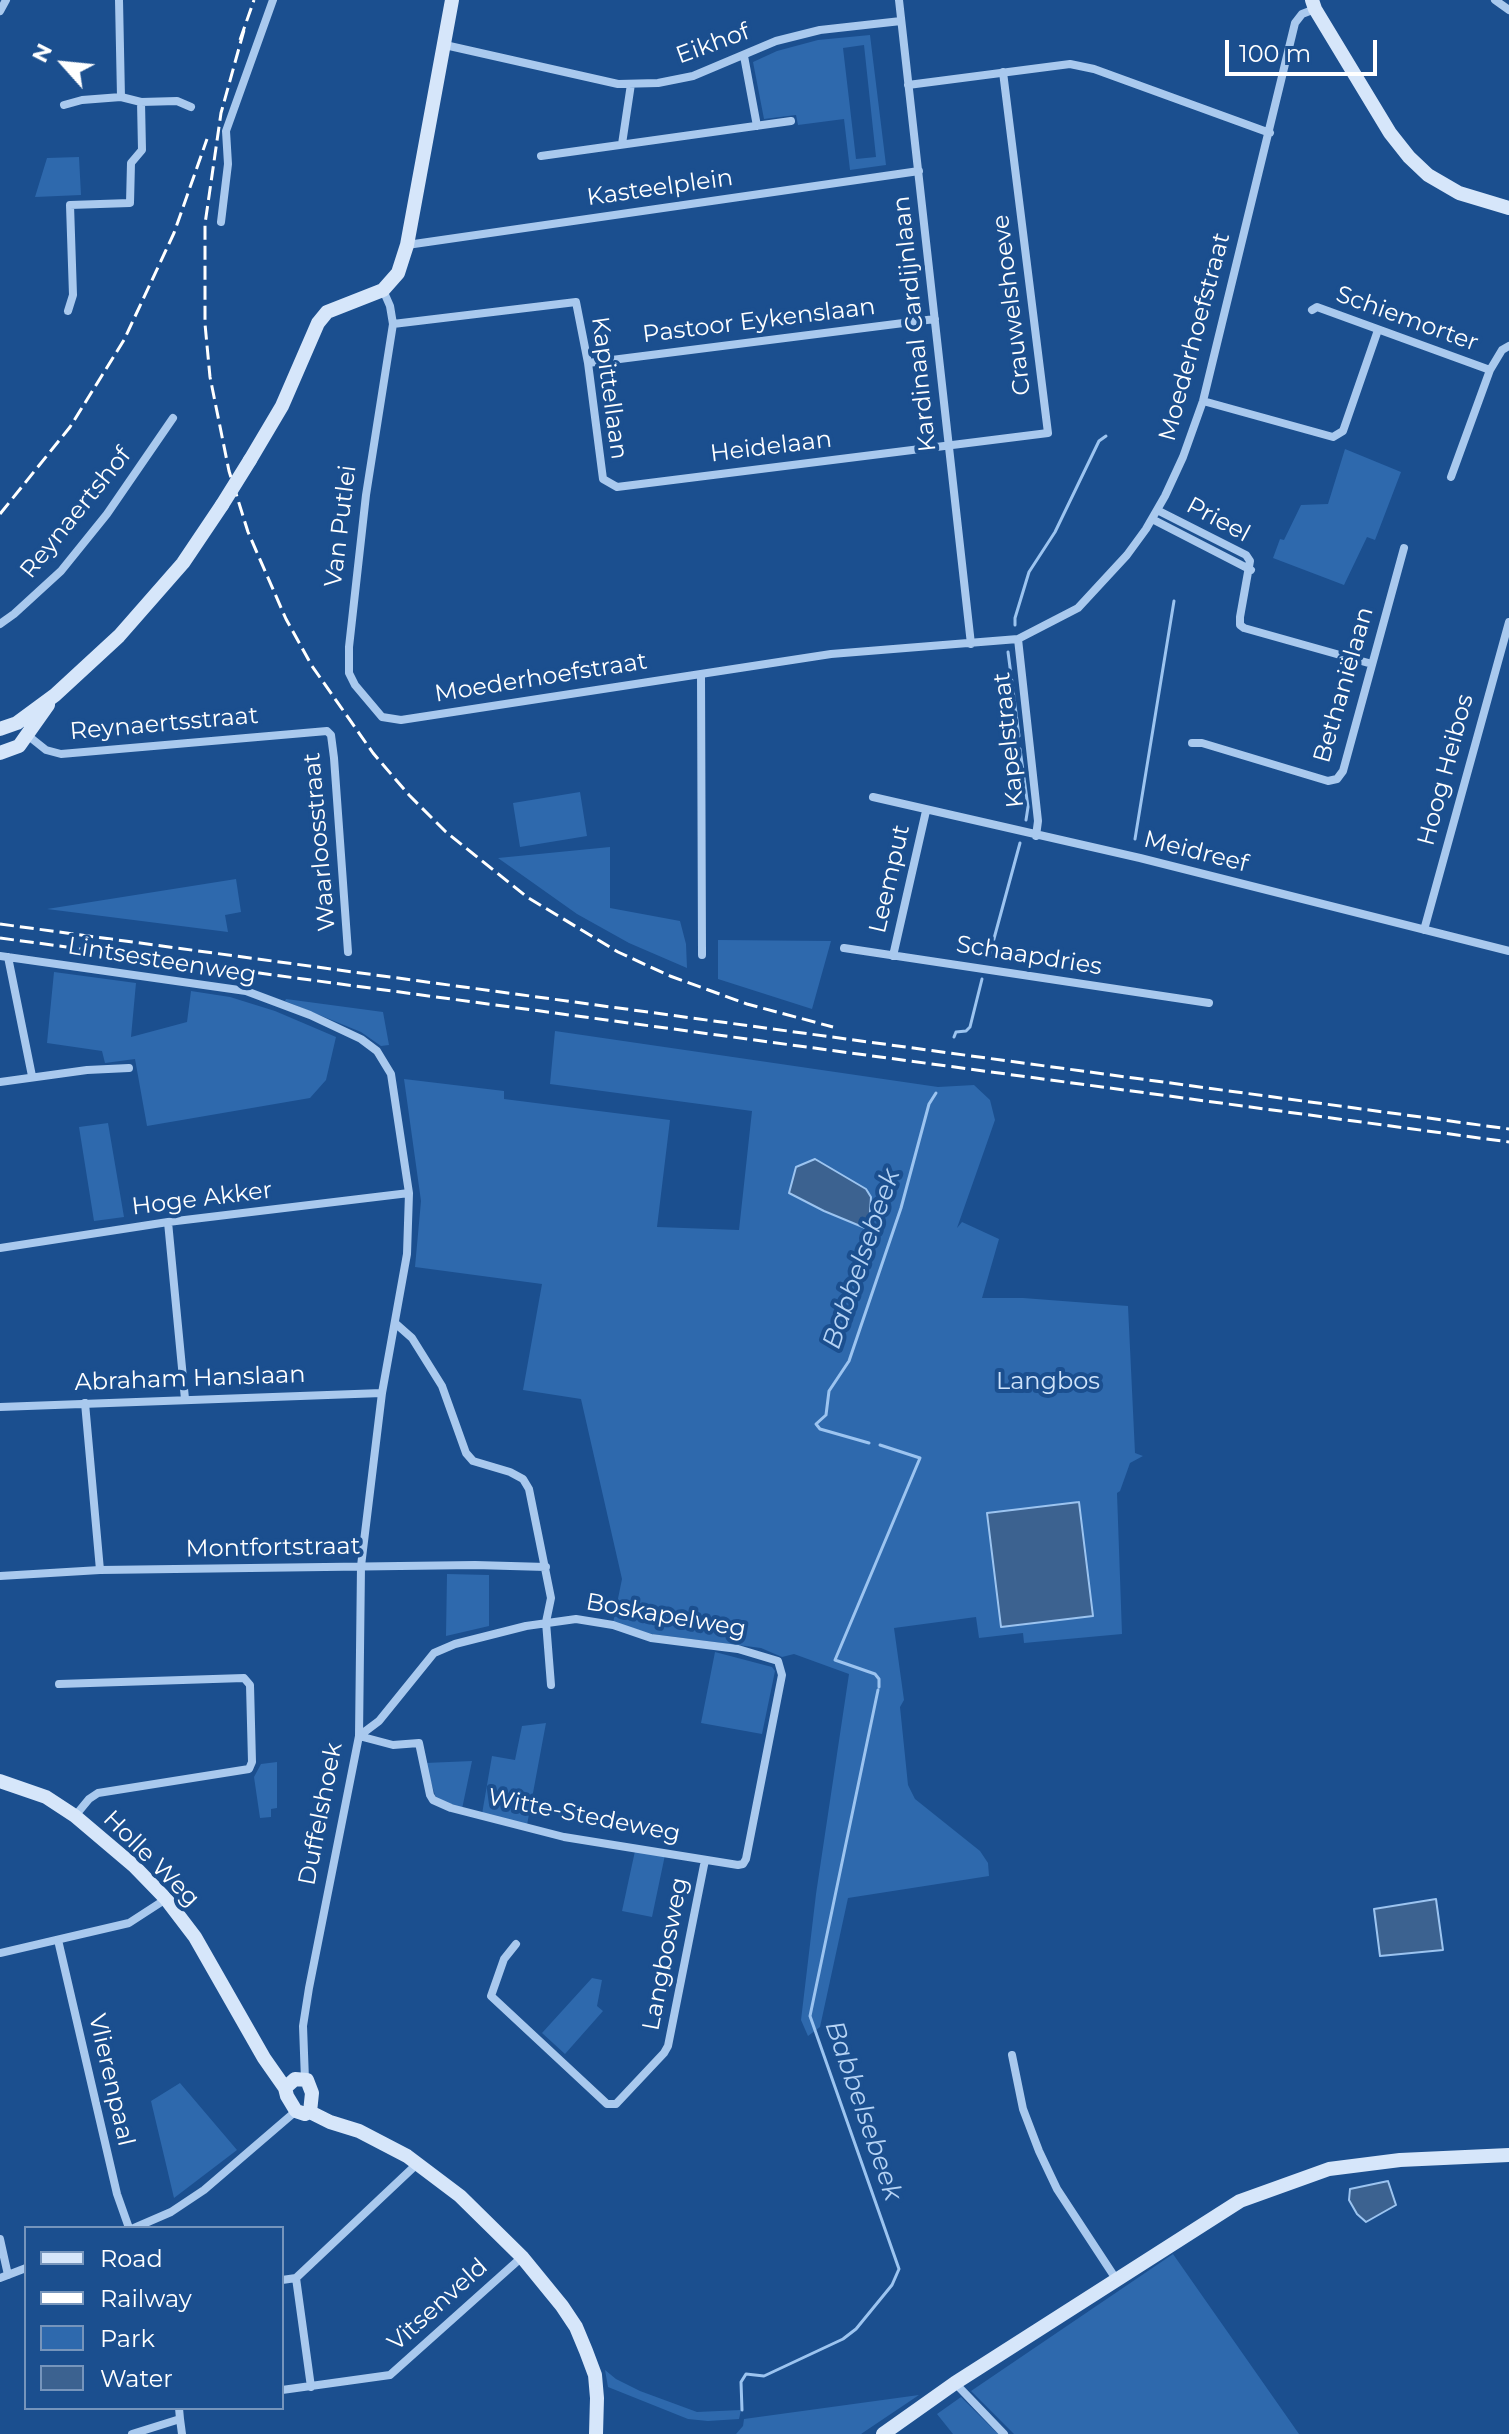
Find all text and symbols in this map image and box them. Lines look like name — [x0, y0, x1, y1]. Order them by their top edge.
street label: Eikhof — [672, 17, 754, 71]
north arrow — [24, 24, 104, 104]
scale bar — [1229, 24, 1381, 74]
text: N — [26, 39, 58, 67]
text: 100 m — [1239, 39, 1311, 68]
street label: Kasteelplein — [585, 163, 735, 213]
street label: Kardinaal Cardijnlaan — [887, 195, 943, 453]
street label: Crauwelshoeve — [987, 213, 1037, 397]
street label: Moederhoefstraat — [1153, 230, 1237, 444]
street label: Schiemorter — [1332, 280, 1482, 358]
street label: Pastoor Eykenslaan — [641, 292, 877, 350]
street label: Kapittellaan — [585, 315, 633, 461]
street label: Heidelaan — [709, 425, 833, 469]
street label: Reynaertshof — [14, 442, 138, 584]
street label: Van Putlei — [319, 463, 363, 589]
street label: Prieel — [1181, 491, 1255, 549]
street label: Bethaniëlaan — [1308, 604, 1380, 766]
street label: Moederhoefstraat — [433, 647, 649, 709]
street label: Kapelstraat — [988, 671, 1030, 809]
street label: Hoog Heibos — [1412, 691, 1480, 849]
street label: Reynaertsstraat — [69, 701, 259, 747]
street label: Waarloosstraat — [298, 751, 342, 933]
street label: Leemput — [864, 822, 916, 936]
street label: Meidreef — [1141, 825, 1251, 879]
street label: Schaapdries — [954, 930, 1104, 982]
street label: Lintsesteenweg — [66, 932, 258, 990]
water label: Babbelsebeek — [817, 1165, 907, 1353]
street label: Hoge Akker — [130, 1176, 274, 1222]
street label: Abraham Hanslaan — [74, 1361, 306, 1397]
park label: Langbos — [996, 1368, 1100, 1396]
street label: Montfortstraat — [185, 1532, 361, 1564]
street label: Boskapelweg — [584, 1588, 748, 1644]
street label: Duffelshoek — [293, 1740, 349, 1888]
street label: Witte-Stedeweg — [485, 1783, 683, 1849]
street label: Holle Weg — [97, 1805, 205, 1913]
street label: Langbosweg — [637, 1875, 695, 2033]
street label: Vlierenpaal — [82, 2011, 140, 2149]
water label: Babbelsebeek — [818, 2017, 908, 2205]
legend — [24, 2226, 284, 2410]
text: Road — [100, 2244, 163, 2273]
street label: Vitsenveld — [382, 2253, 494, 2357]
text: Railway — [100, 2284, 192, 2313]
text: Park — [100, 2324, 155, 2353]
text: Water — [100, 2364, 173, 2393]

